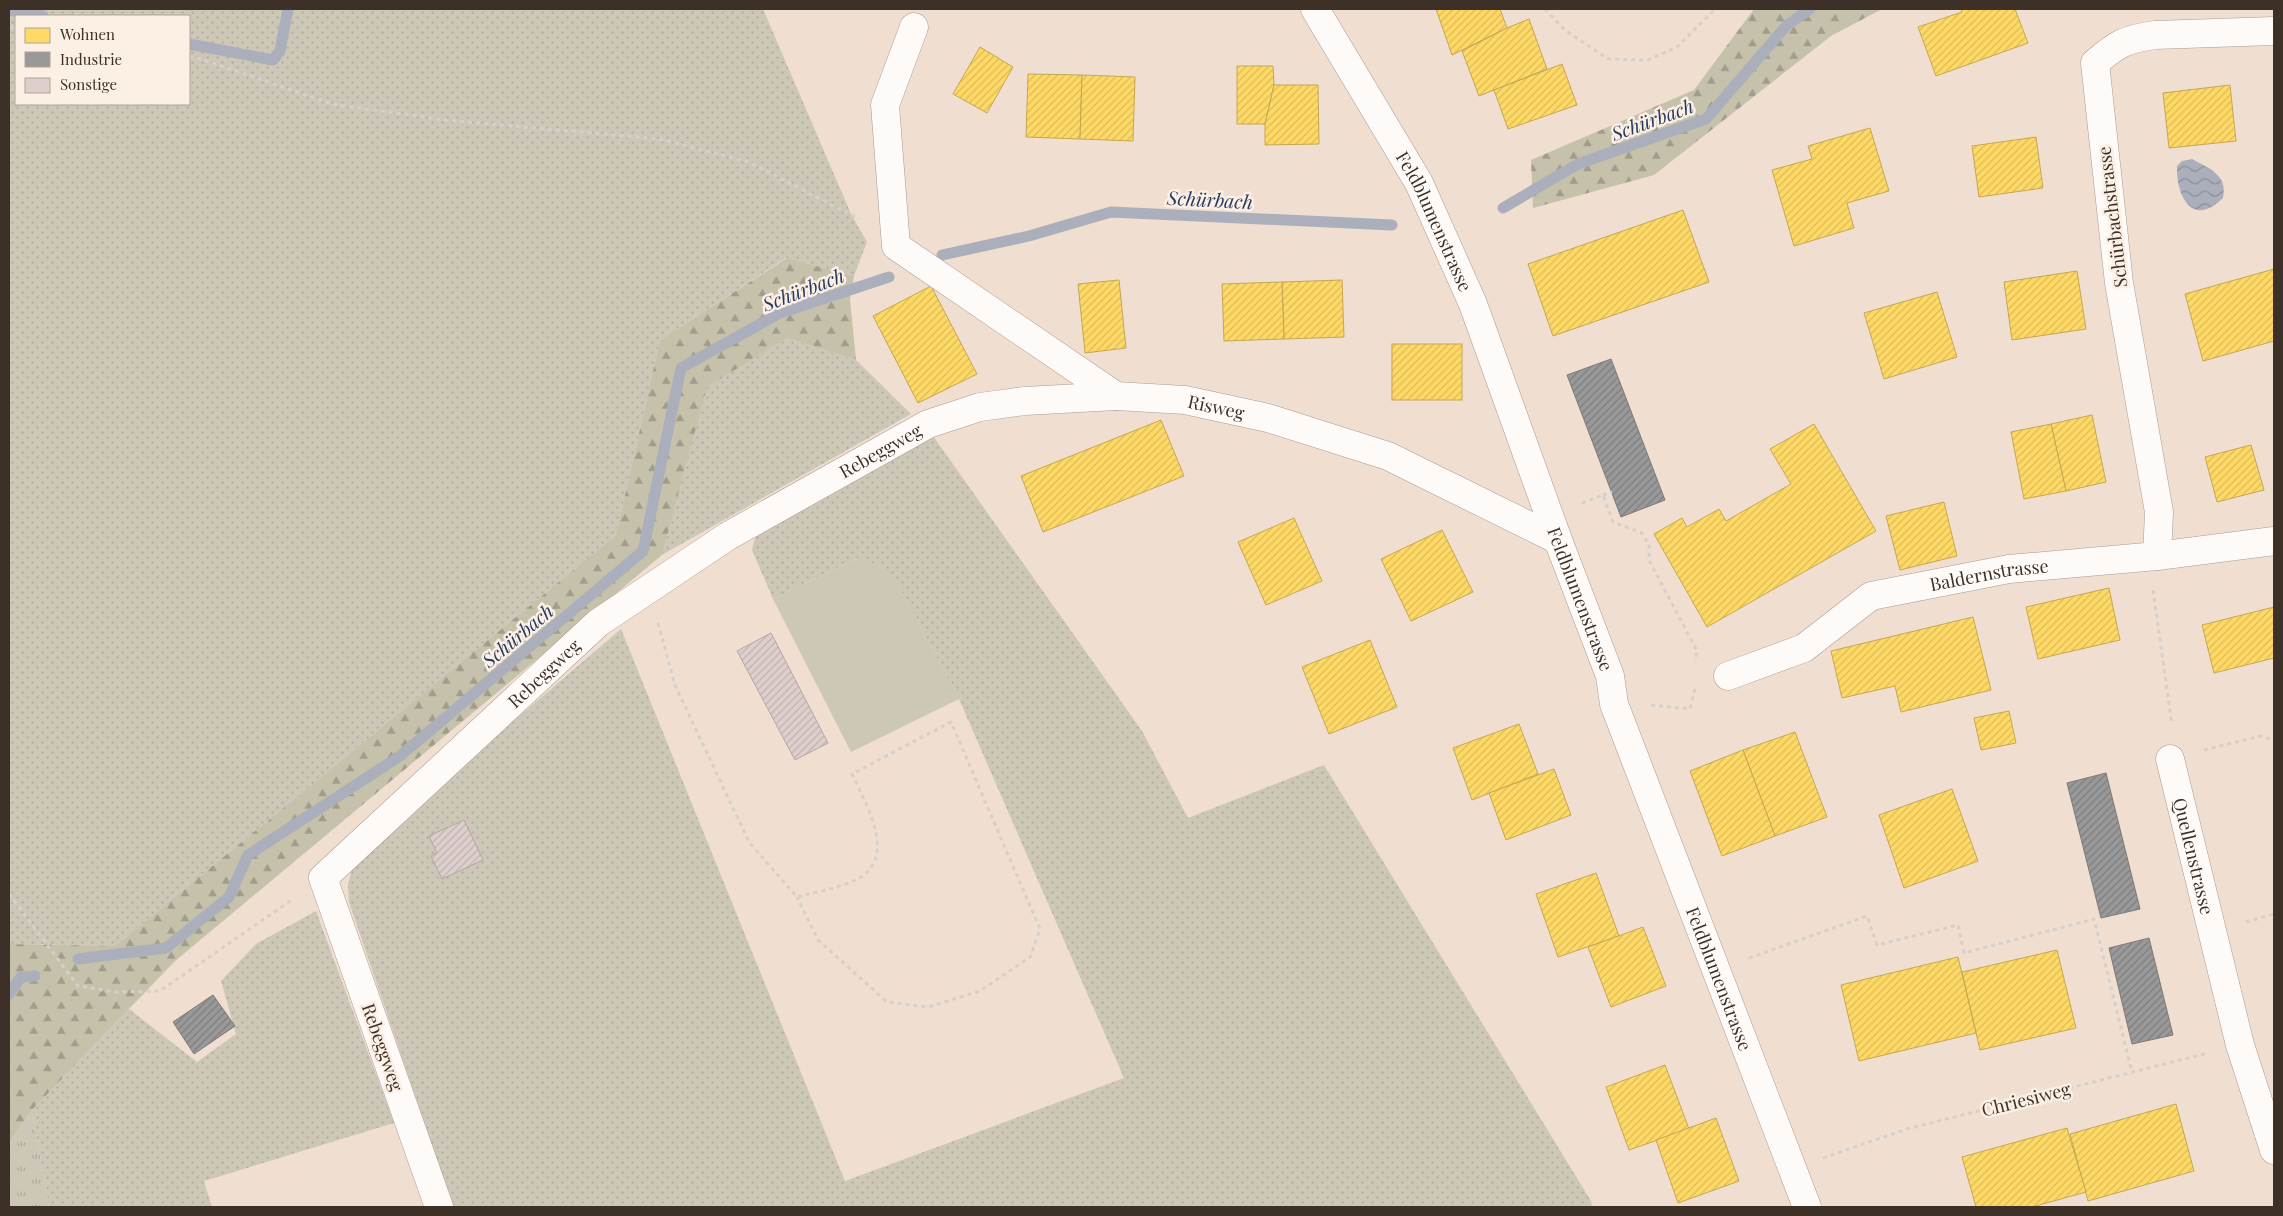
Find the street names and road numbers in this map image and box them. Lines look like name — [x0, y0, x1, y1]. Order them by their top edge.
street label: Schürbachstrasse — [2091, 145, 2133, 289]
street label: Feldblumenstrasse — [1391, 147, 1478, 295]
street label: Risweg — [1186, 389, 1247, 425]
street label: Rebeggweg — [835, 418, 926, 483]
street label: Feldblumenstrasse — [1542, 523, 1619, 674]
street label: Baldernstrasse — [1928, 554, 2050, 596]
street label: Rebeggweg — [502, 633, 586, 713]
street label: Quellenstrasse — [2168, 795, 2220, 917]
street label: Feldblumenstrasse — [1681, 903, 1758, 1054]
street label: Rebeggweg — [357, 1000, 409, 1094]
street label: Chriesiweg — [1979, 1076, 2074, 1122]

